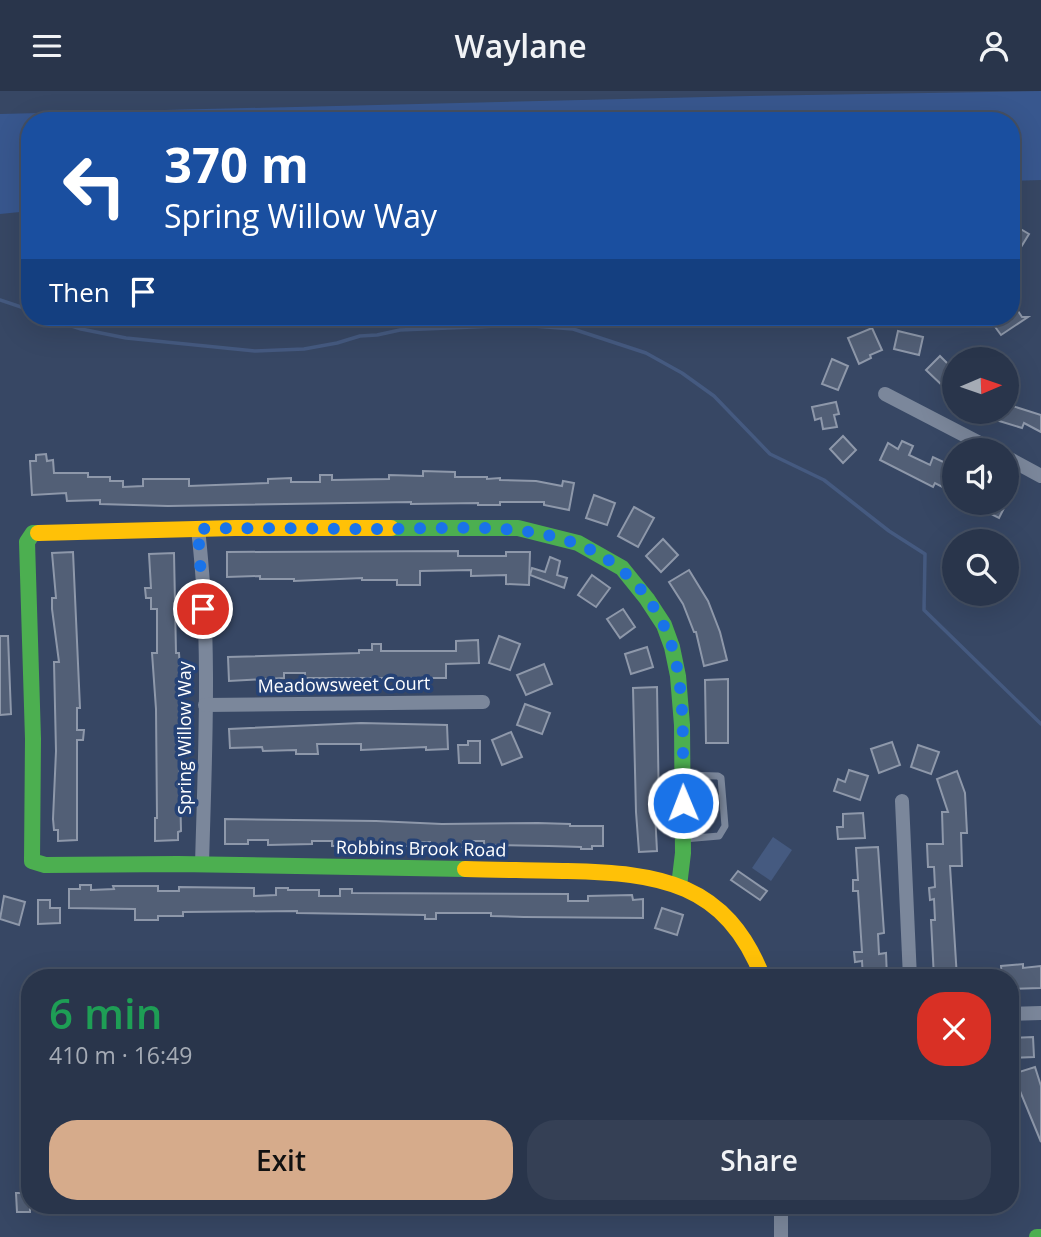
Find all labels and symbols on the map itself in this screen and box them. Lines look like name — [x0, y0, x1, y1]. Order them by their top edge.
north arrow — [942, 347, 1018, 423]
pin — [173, 579, 233, 639]
street label: Spring Willow Way — [172, 660, 196, 815]
street label: Meadowsweet Court — [257, 670, 431, 698]
position arrow — [646, 766, 720, 840]
street label: Robbins Brook Road — [336, 835, 506, 861]

